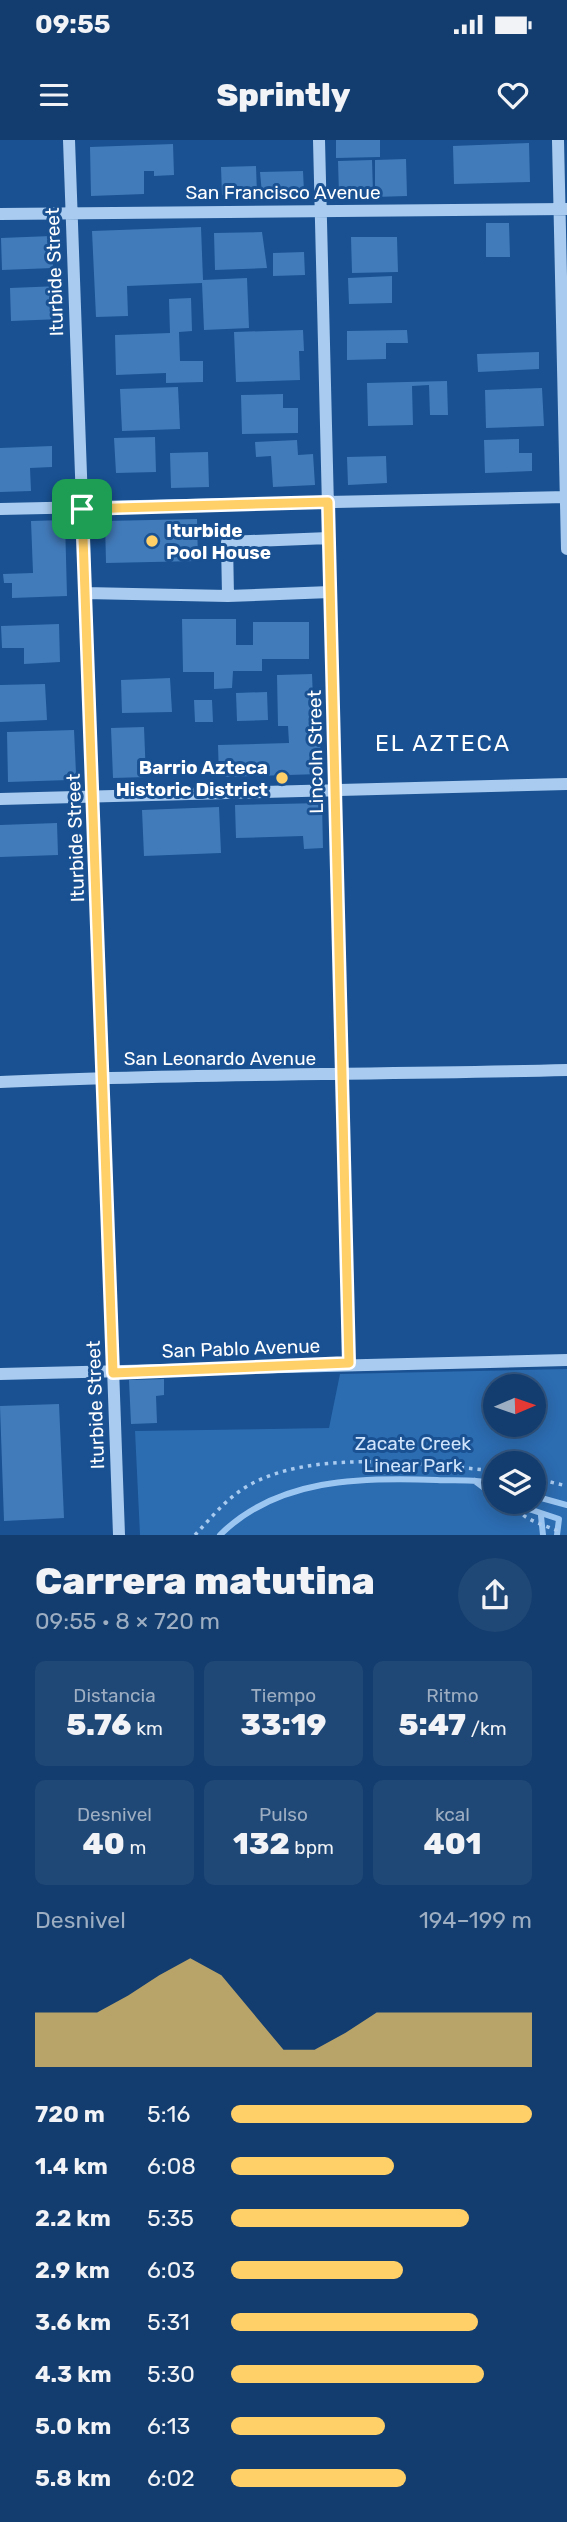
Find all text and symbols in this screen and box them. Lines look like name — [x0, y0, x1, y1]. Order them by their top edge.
text: 09:55 — [35, 9, 111, 40]
icon: menu — [35, 76, 73, 114]
text: Sprintly — [216, 76, 351, 114]
icon: heart — [494, 76, 532, 114]
street label: San Francisco Avenue — [185, 181, 381, 204]
street label: Iturbide Street — [41, 207, 68, 337]
pin — [52, 479, 112, 539]
icon: arrive — [63, 490, 101, 528]
place label: Iturbide Pool House — [166, 519, 271, 564]
marker: Iturbide Pool House — [144, 533, 160, 549]
street label: Lincoln Street — [303, 689, 328, 814]
district label: EL AZTECA — [375, 729, 511, 757]
place label: Barrio Azteca Historic District — [116, 756, 268, 801]
marker: Barrio Azteca Historic District — [274, 770, 290, 786]
street label: Iturbide Street — [62, 773, 89, 903]
street label: San Leonardo Avenue — [124, 1047, 316, 1070]
street label: San Pablo Avenue — [161, 1334, 321, 1363]
street label: Iturbide Street — [82, 1340, 109, 1470]
north arrow — [483, 1374, 546, 1437]
map controls — [483, 1374, 546, 1514]
park label: Zacate Creek Linear Park — [355, 1432, 471, 1477]
button: layers — [483, 1451, 546, 1514]
text: Carrera matutina — [35, 1558, 375, 1604]
button: share — [458, 1558, 532, 1632]
text: 09:55 · 8 × 720 m — [35, 1607, 220, 1635]
text: Distancia — [73, 1684, 156, 1707]
text: Tiempo — [251, 1684, 316, 1707]
text: Ritmo — [426, 1684, 479, 1707]
text: 5.76 — [66, 1707, 132, 1743]
text: 33:19 — [241, 1707, 326, 1743]
text: 5:47 — [398, 1707, 466, 1743]
text: km — [132, 1717, 163, 1740]
text: /km — [466, 1717, 507, 1740]
text: Desnivel — [77, 1803, 152, 1826]
text: Pulso — [259, 1803, 308, 1826]
text: kcal — [435, 1803, 470, 1826]
text: 40 — [83, 1826, 125, 1862]
text: 132 — [233, 1826, 290, 1862]
text: 401 — [423, 1826, 482, 1862]
text: m — [125, 1836, 146, 1859]
text: bpm — [290, 1836, 334, 1859]
text: Desnivel — [35, 1906, 126, 1934]
text: 194–199 m — [419, 1906, 532, 1934]
text: 720 m — [35, 2100, 105, 2128]
text: 5:16 — [147, 2100, 190, 2128]
text: 1.4 km — [35, 2152, 108, 2180]
text: 6:08 — [147, 2152, 196, 2180]
text: 2.2 km — [35, 2204, 111, 2232]
text: 5:35 — [147, 2204, 194, 2232]
text: 2.9 km — [35, 2256, 110, 2284]
text: 6:03 — [147, 2256, 195, 2284]
text: 3.6 km — [35, 2308, 111, 2336]
text: 5:31 — [147, 2308, 190, 2336]
text: 4.3 km — [35, 2360, 112, 2388]
text: 5:30 — [147, 2360, 195, 2388]
text: 5.0 km — [35, 2412, 111, 2440]
text: 6:13 — [147, 2412, 190, 2440]
text: 5.8 km — [35, 2464, 111, 2492]
text: 6:02 — [147, 2464, 195, 2492]

